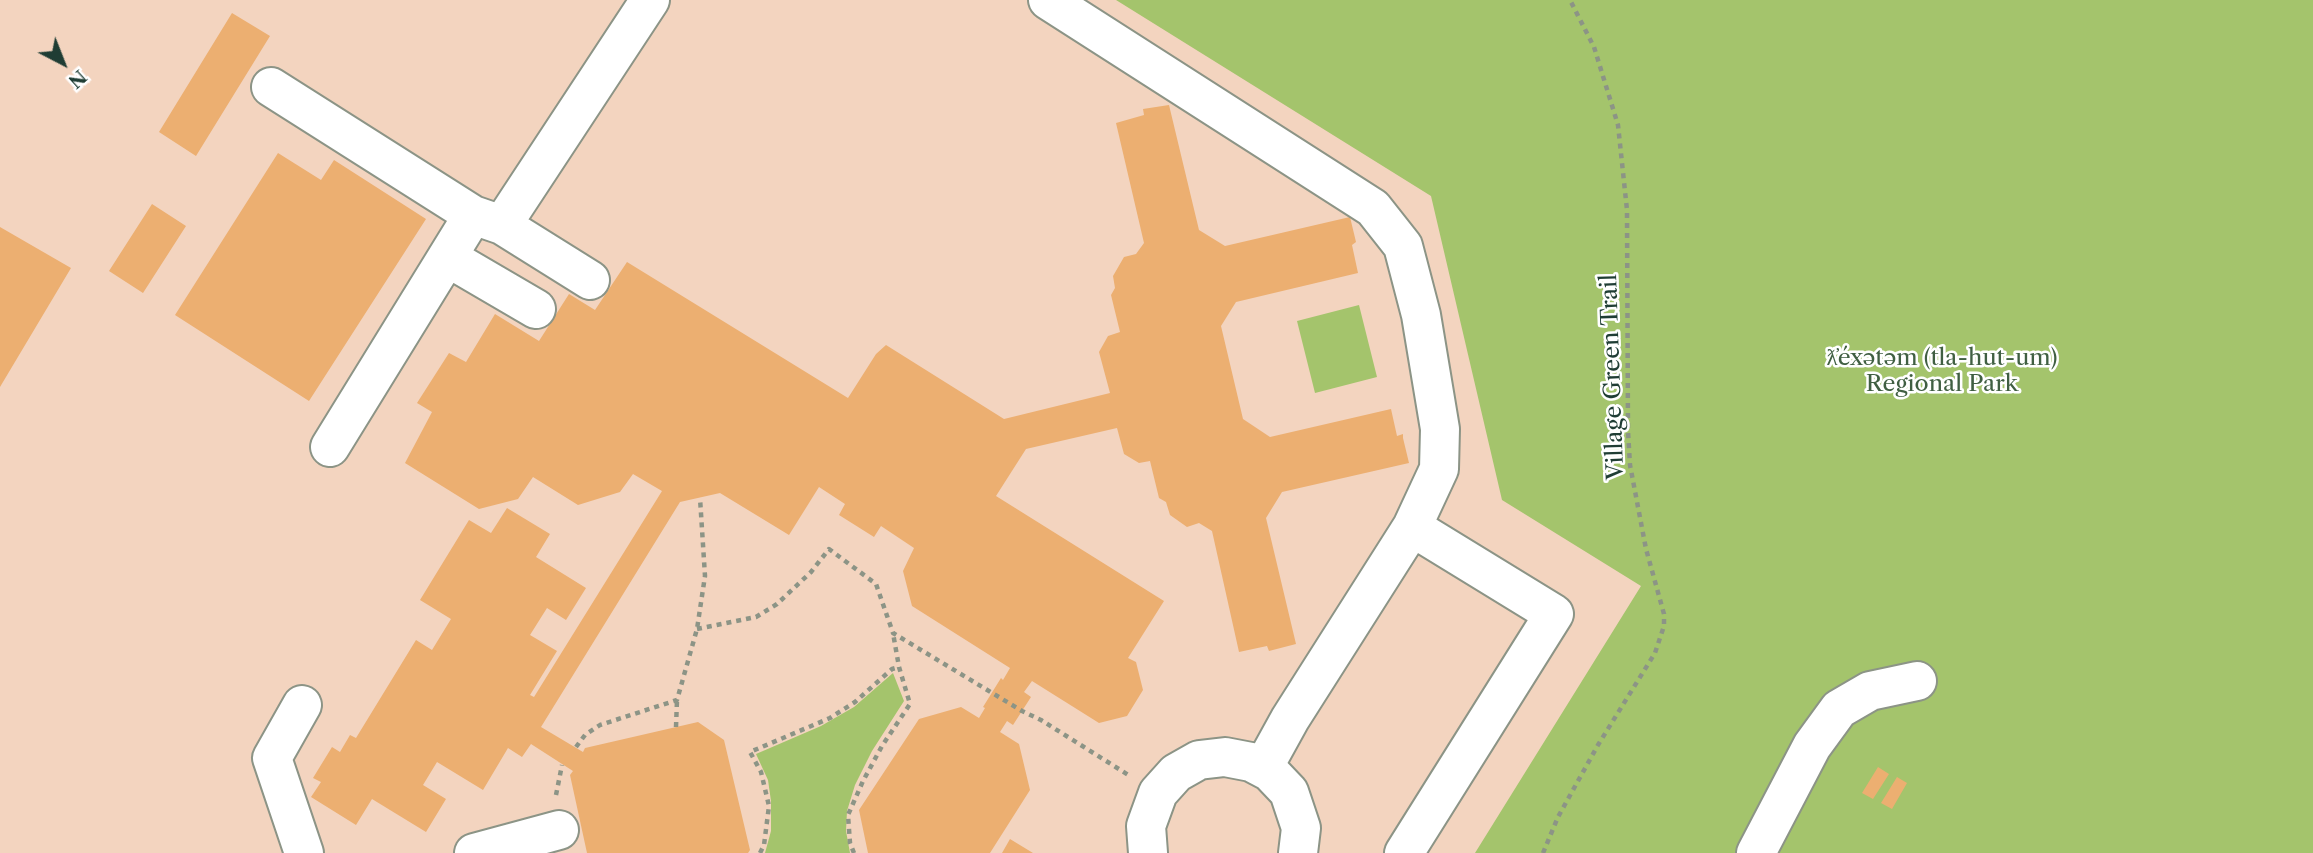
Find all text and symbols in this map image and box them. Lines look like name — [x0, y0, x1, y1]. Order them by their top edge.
north arrow — [28, 28, 98, 98]
text: N — [64, 65, 91, 93]
street label: Village Green Trail — [1596, 274, 1630, 480]
park label: ƛ̓éxətəm (tla-hut-um) Regional Park — [1827, 344, 2057, 398]

